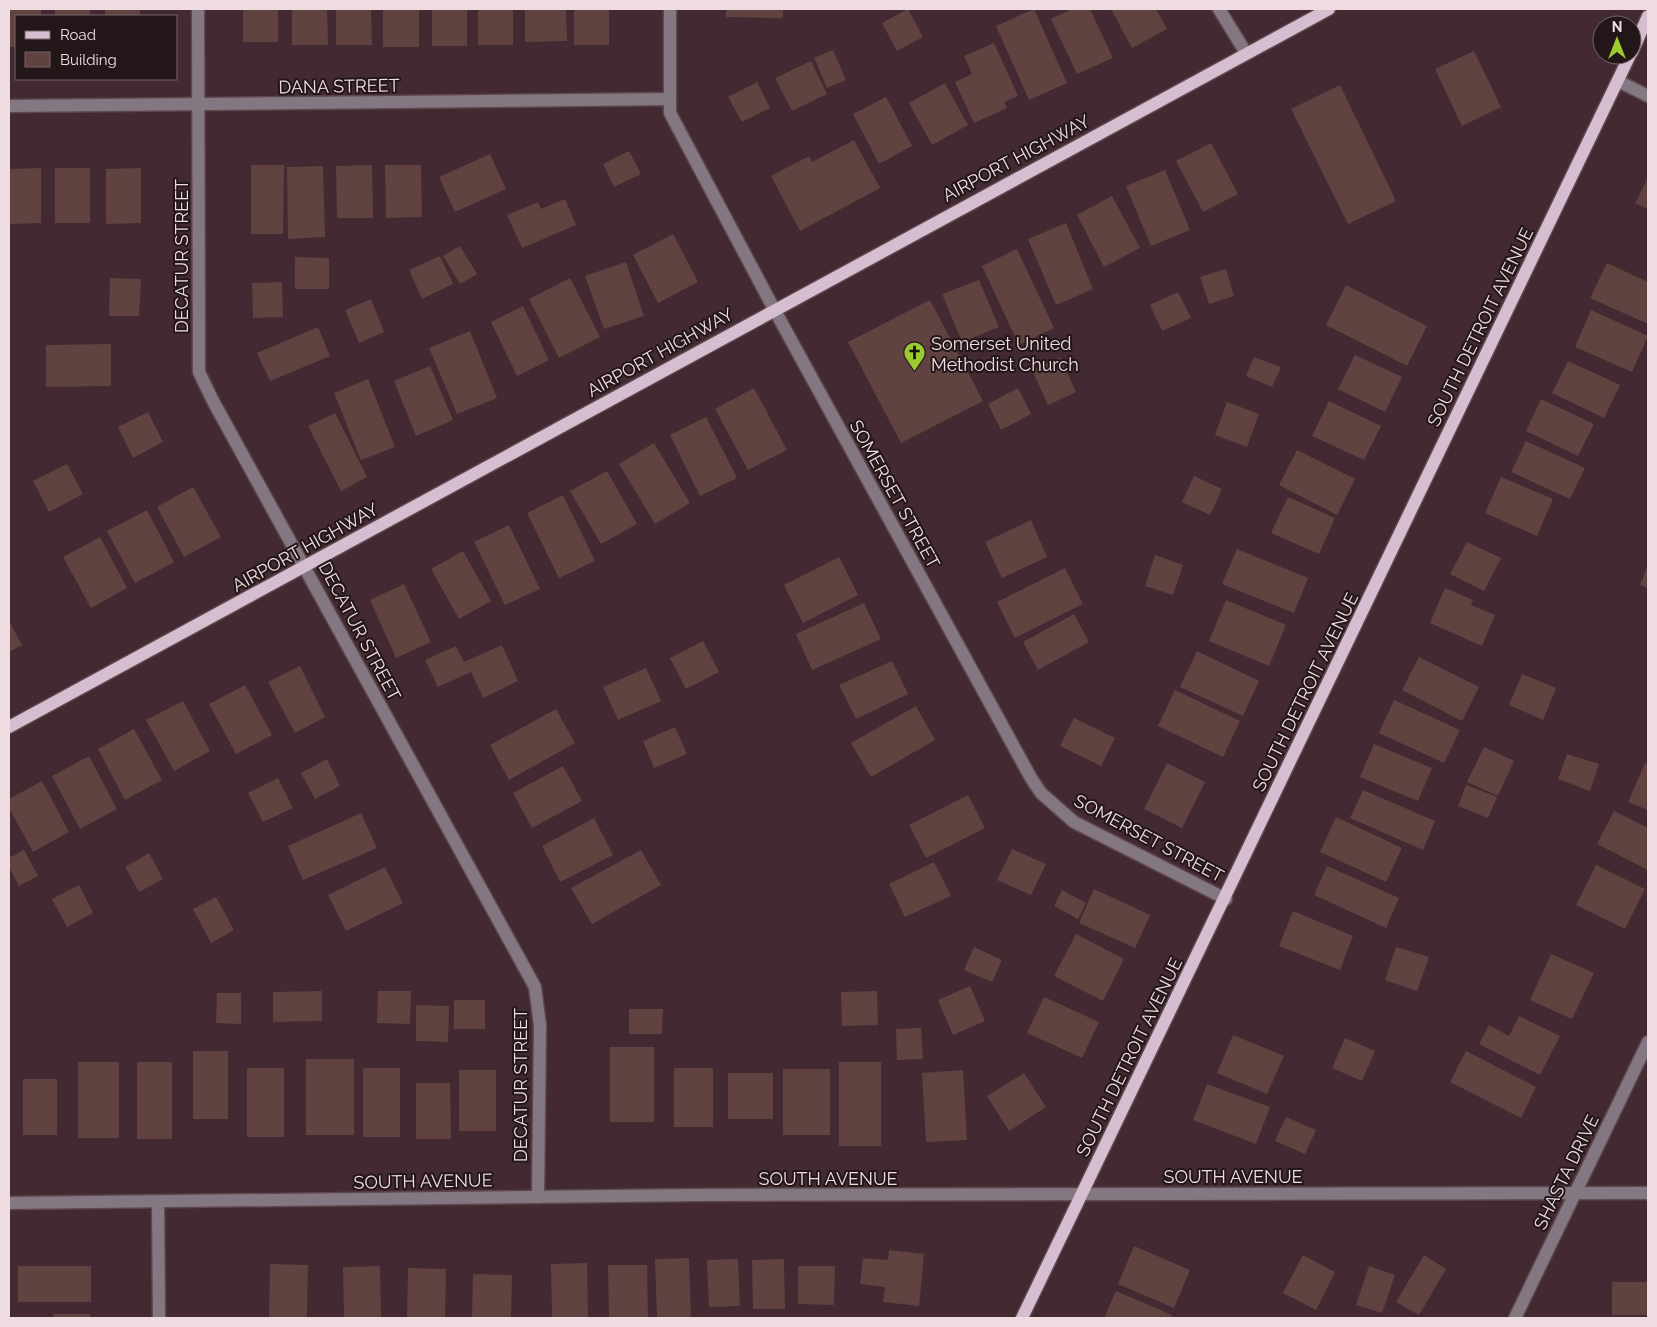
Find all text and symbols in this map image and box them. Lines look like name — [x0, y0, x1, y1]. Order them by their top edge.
legend — [15, 15, 178, 80]
north arrow — [1592, 15, 1642, 65]
text: N — [1612, 19, 1622, 35]
text: Road — [60, 26, 96, 44]
text: Building — [60, 51, 117, 69]
street label: DANA STREET — [278, 74, 400, 98]
street label: AIRPORT HIGHWAY — [939, 110, 1094, 206]
street label: DECATUR STREET — [171, 179, 192, 333]
street label: SOUTH DETROIT AVENUE — [1423, 224, 1537, 430]
street label: AIRPORT HIGHWAY — [583, 303, 737, 401]
place label: Somerset United Methodist Church — [931, 333, 1079, 375]
church icon: Somerset United Methodist Church — [903, 341, 927, 372]
street label: SOMERSET STREET — [845, 416, 945, 572]
street label: AIRPORT HIGHWAY — [228, 498, 382, 596]
street label: DECATUR STREET — [315, 558, 405, 704]
street label: SOUTH DETROIT AVENUE — [1248, 589, 1362, 795]
street label: SOMERSET STREET — [1071, 790, 1227, 886]
street label: SOUTH DETROIT AVENUE — [1072, 954, 1186, 1160]
street label: DECATUR STREET — [510, 1008, 531, 1162]
street label: SHASTA DRIVE — [1529, 1111, 1603, 1233]
street label: SOUTH AVENUE — [1163, 1166, 1303, 1187]
street label: SOUTH AVENUE — [758, 1168, 898, 1189]
street label: SOUTH AVENUE — [353, 1169, 493, 1193]

